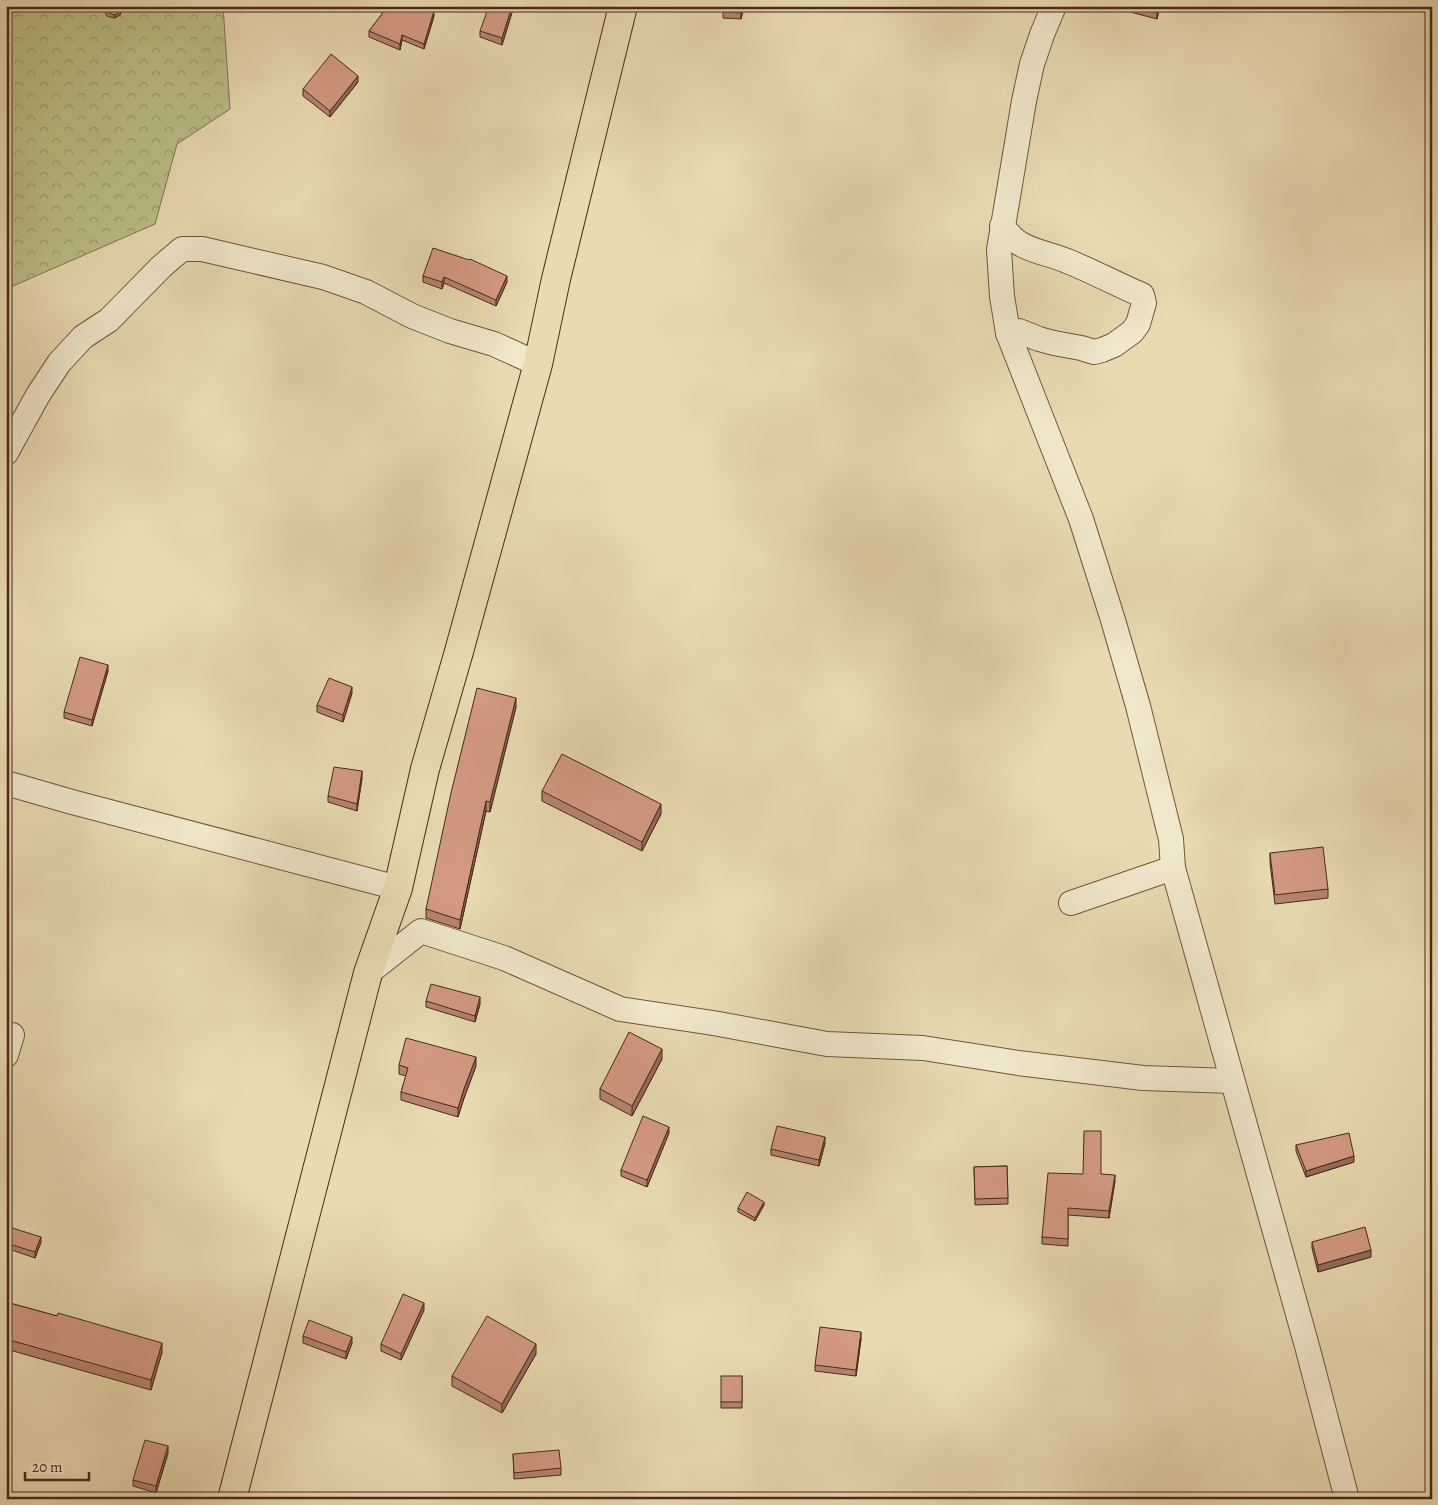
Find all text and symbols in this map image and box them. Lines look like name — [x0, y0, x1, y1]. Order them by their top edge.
scale bar — [25, 1450, 89, 1482]
text: 20 m — [32, 1457, 63, 1477]

